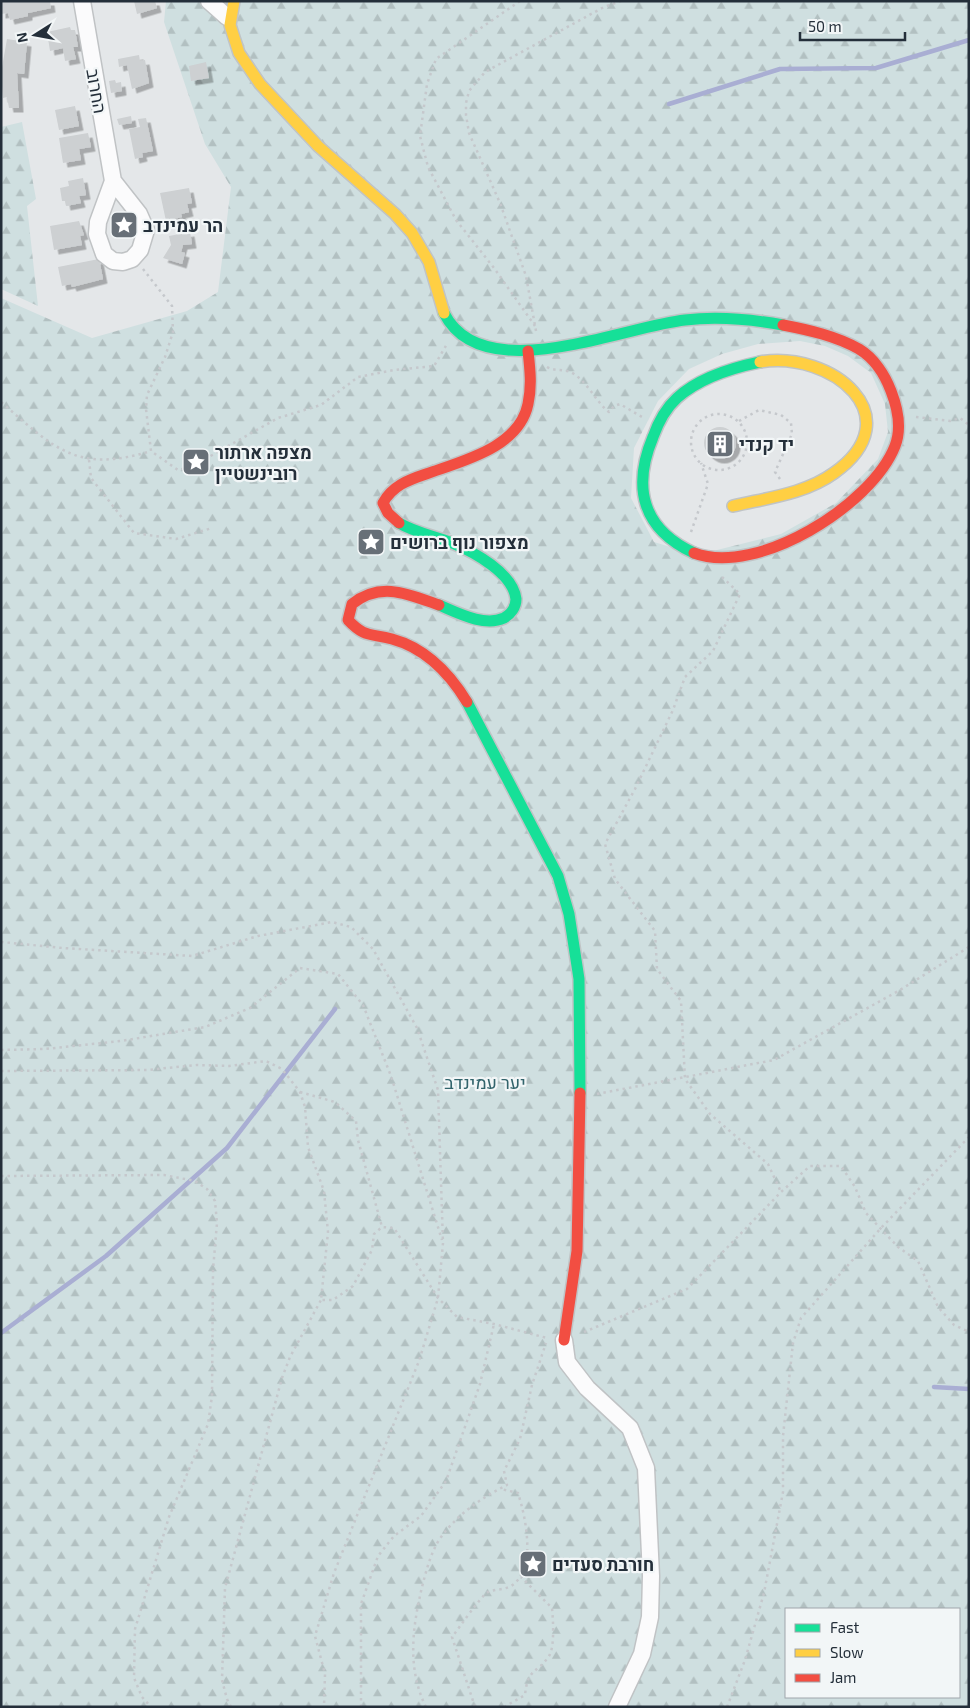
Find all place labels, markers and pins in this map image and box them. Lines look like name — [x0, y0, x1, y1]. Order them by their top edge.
place icon: הר עמינדב — [109, 210, 139, 240]
place label: הר עמינדב — [143, 214, 223, 236]
building icon: יד קנדי — [705, 429, 735, 459]
place label: יד קנדי — [739, 433, 794, 455]
place label: מצפה ארתור רובינשטיין — [215, 441, 312, 484]
place icon: מצפה ארתור רובינשטיין — [181, 447, 211, 477]
place icon: מצפור נוף ברושים — [356, 527, 386, 557]
place label: מצפור נוף ברושים — [390, 531, 529, 553]
place icon: חורבת סעדים — [518, 1549, 548, 1579]
place label: חורבת סעדים — [552, 1553, 654, 1575]

